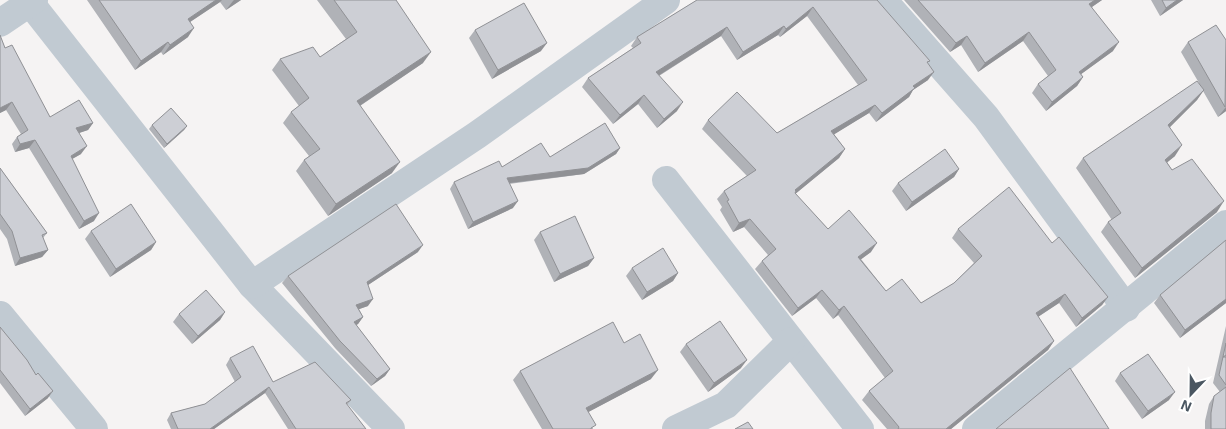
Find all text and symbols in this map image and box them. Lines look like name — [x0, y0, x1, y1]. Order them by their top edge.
north arrow — [1166, 369, 1216, 419]
text: N — [1178, 397, 1194, 416]

